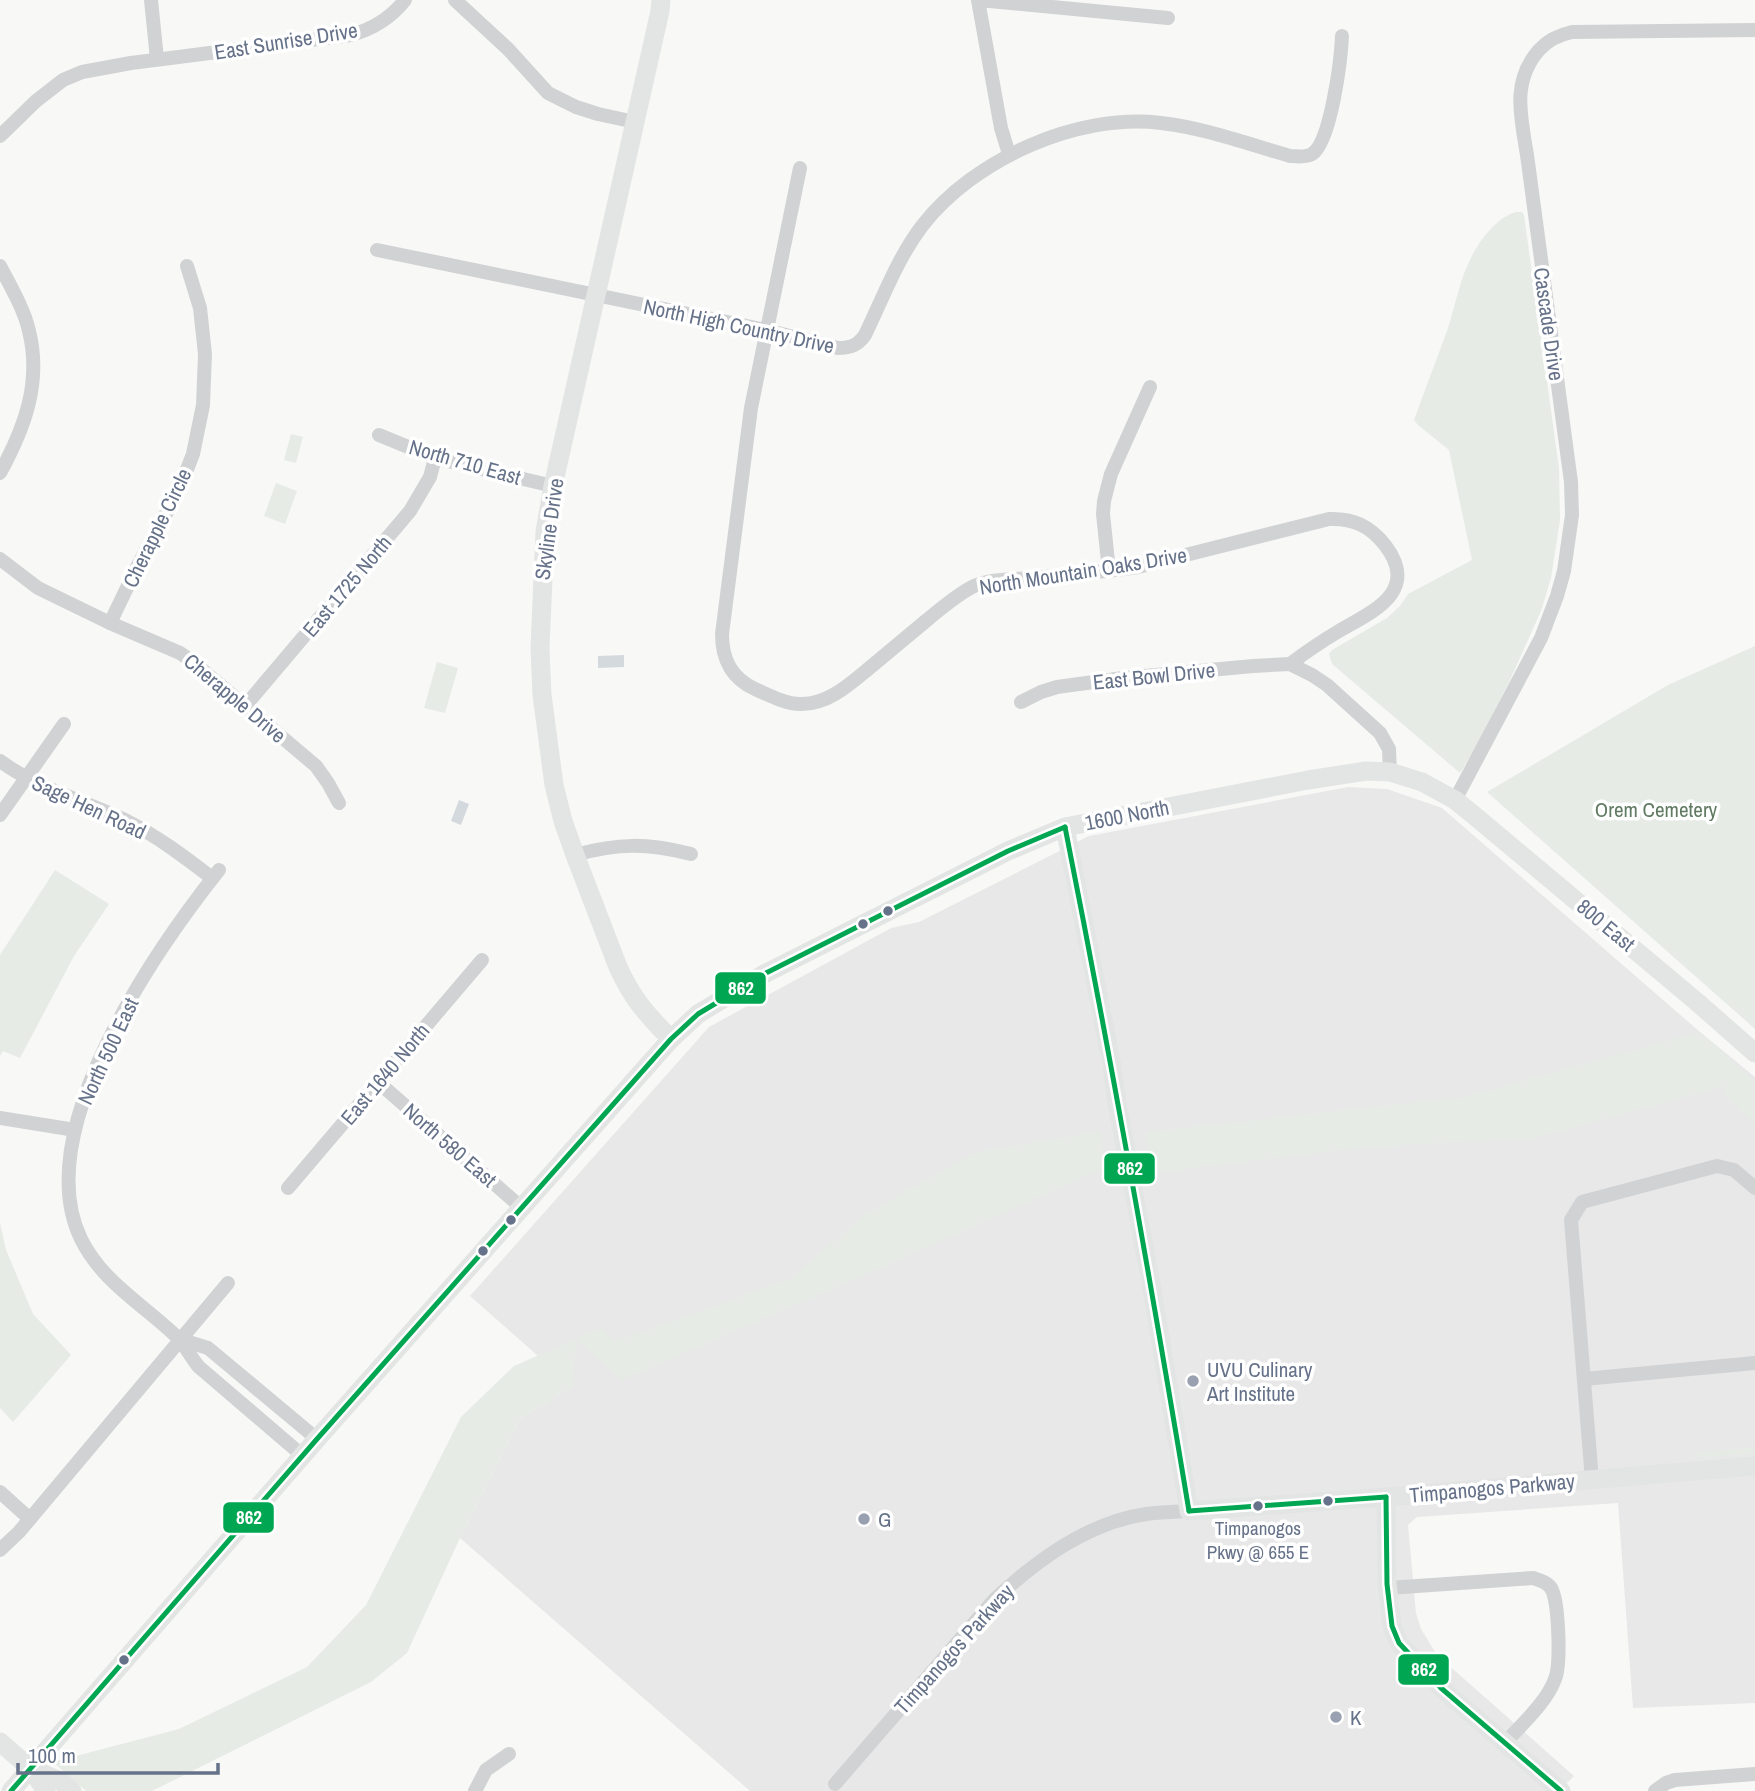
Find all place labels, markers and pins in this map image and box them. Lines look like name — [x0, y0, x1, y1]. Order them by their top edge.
unlabelled marker — [881, 904, 895, 918]
unlabelled marker — [856, 917, 870, 931]
unlabelled marker — [504, 1213, 518, 1227]
unlabelled marker — [476, 1244, 490, 1258]
place label: UVU Culinary Art Institute — [1206, 1355, 1313, 1408]
marker: UVU Culinary Art Institute — [1185, 1373, 1201, 1389]
unlabelled marker — [1321, 1494, 1335, 1508]
marker: Timpanogos Pkwy @ 655 E — [1251, 1499, 1265, 1513]
place label: G — [878, 1505, 891, 1534]
marker: G — [856, 1511, 872, 1527]
place label: Timpanogos Pkwy @ 655 E — [1207, 1515, 1309, 1565]
unlabelled marker — [117, 1653, 131, 1667]
place label: K — [1350, 1703, 1362, 1732]
marker: K — [1328, 1709, 1344, 1725]

